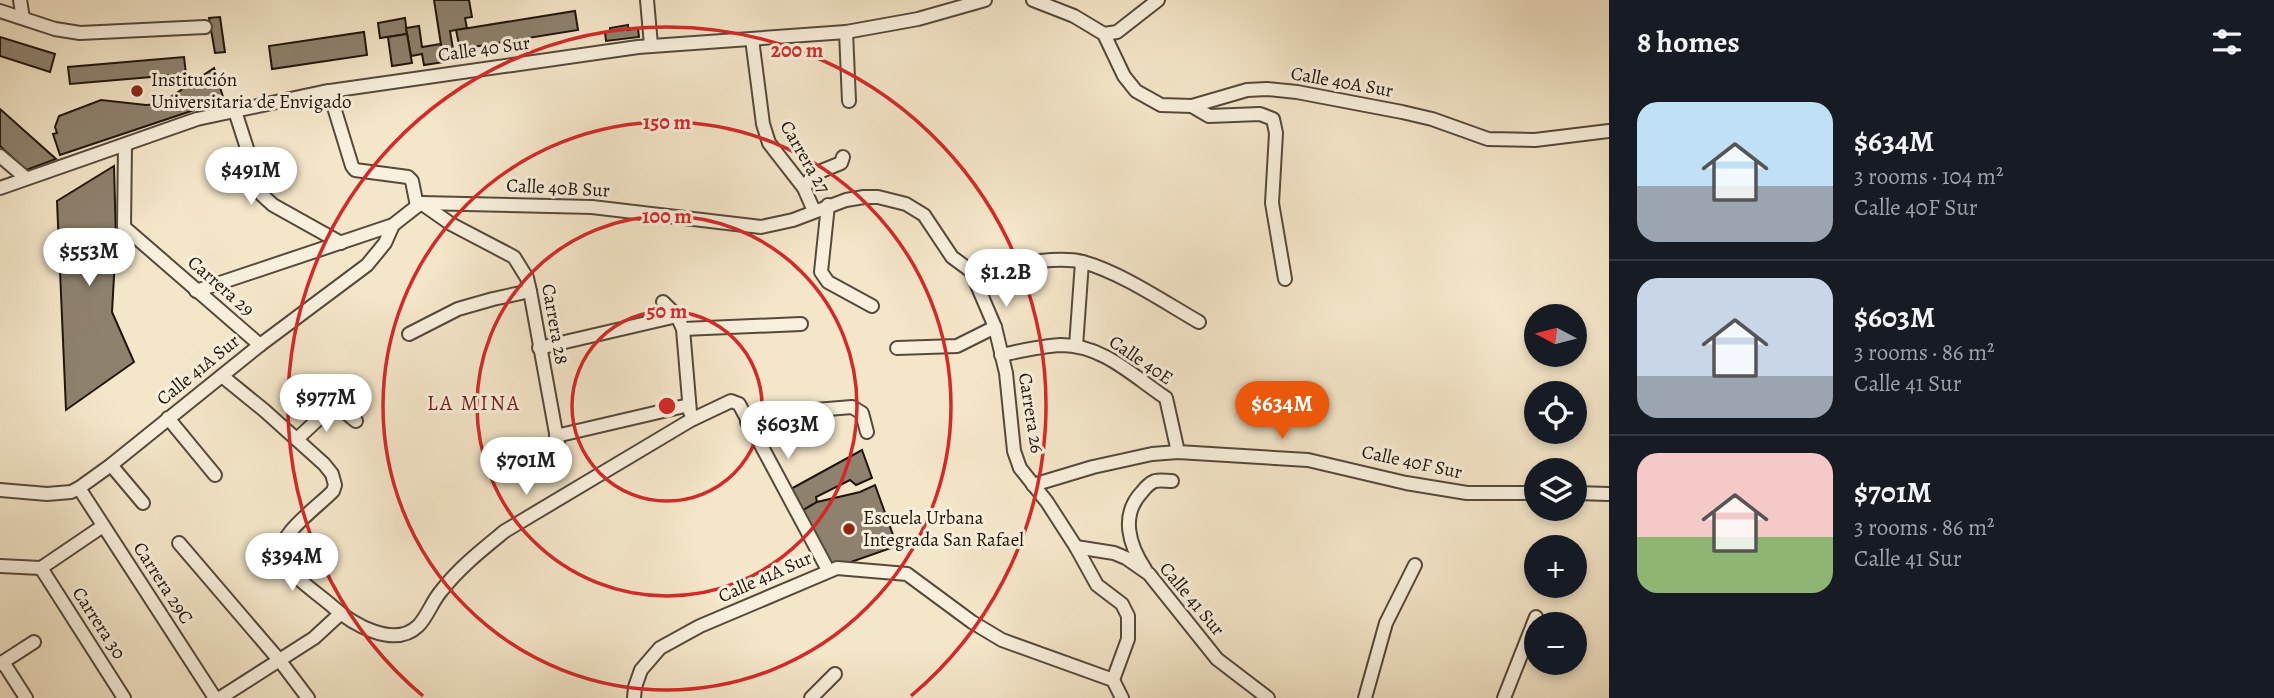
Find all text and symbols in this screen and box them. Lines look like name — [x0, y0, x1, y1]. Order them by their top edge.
text: 8 homes — [1637, 22, 1740, 62]
icon: filters — [2208, 23, 2246, 61]
street label: Calle 40 Sur — [436, 30, 532, 68]
text: 200 m — [771, 36, 824, 64]
street label: Calle 40A Sur — [1289, 60, 1395, 104]
place label: Institución Universitaria de Envigado — [151, 67, 351, 115]
marker: Institución Universitaria de Envigado — [129, 83, 145, 99]
text: 150 m — [643, 108, 692, 136]
street label: Carrera 27 — [774, 116, 836, 198]
text: $634M — [1854, 121, 1934, 161]
icon: home — [1693, 130, 1777, 214]
pin: $491M — [202, 148, 300, 207]
text: $491M — [221, 154, 281, 185]
text: 3 rooms · 104 m² — [1854, 161, 2003, 192]
street label: Calle 40B Sur — [506, 172, 610, 204]
text: Calle 40F Sur — [1854, 192, 1978, 223]
text: 100 m — [642, 202, 692, 230]
pin: $553M — [40, 229, 138, 288]
text: $553M — [59, 235, 119, 266]
street label: Carrera 29 — [182, 250, 260, 322]
pin: $1.2B — [957, 250, 1055, 309]
text: $1.2B — [981, 256, 1031, 287]
street label: Carrera 28 — [535, 282, 575, 366]
text: 50 m — [647, 297, 688, 325]
text: $603M — [1854, 297, 1935, 337]
north arrow — [1524, 304, 1587, 368]
map controls — [1524, 304, 1587, 675]
icon: home — [1693, 306, 1777, 390]
street label: Calle 41A Sur — [151, 328, 245, 412]
street label: Calle 40E — [1104, 329, 1178, 391]
text: 3 rooms · 86 m² — [1854, 337, 1995, 368]
text: Calle 41 Sur — [1854, 368, 1961, 399]
street label: Carrera 26 — [1012, 371, 1050, 455]
pin: $977M — [277, 374, 375, 434]
text: $977M — [296, 381, 356, 412]
button: locate — [1524, 381, 1587, 444]
pin: $634M — [1233, 382, 1331, 441]
text: $634M — [1251, 388, 1313, 419]
district label: LA MINA — [427, 389, 521, 417]
centre of rings — [655, 394, 679, 418]
pin: $603M — [739, 402, 837, 461]
text: $603M — [757, 408, 819, 439]
pin: $701M — [477, 438, 575, 497]
street label: Calle 40F Sur — [1359, 439, 1465, 485]
text: $701M — [496, 444, 556, 475]
button: layers — [1524, 458, 1587, 521]
text: $701M — [1854, 472, 1932, 512]
icon: home — [1693, 481, 1777, 565]
place label: Escuela Urbana Integrada San Rafael — [863, 505, 1024, 553]
text: 3 rooms · 86 m² — [1854, 512, 1995, 543]
marker: Escuela Urbana Integrada San Rafael — [841, 521, 857, 537]
pin: $394M — [243, 534, 341, 593]
button: + — [1524, 535, 1587, 598]
street label: Carrera 29C — [127, 537, 199, 629]
text: $394M — [261, 540, 323, 571]
text: Calle 41 Sur — [1854, 543, 1961, 574]
street label: Calle 41A Sur — [714, 545, 816, 609]
street label: Calle 41 Sur — [1154, 557, 1230, 641]
street label: Carrera 30 — [66, 582, 132, 664]
button: − — [1524, 612, 1587, 675]

